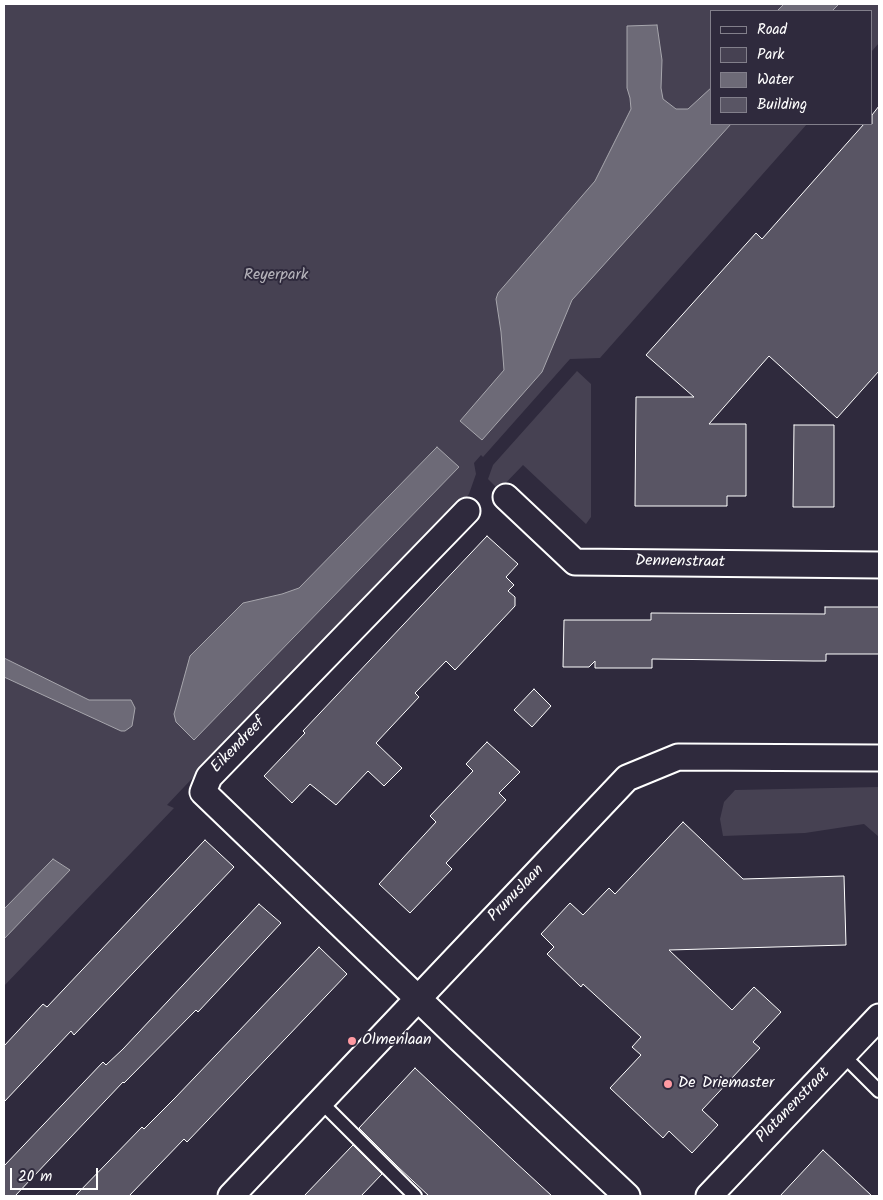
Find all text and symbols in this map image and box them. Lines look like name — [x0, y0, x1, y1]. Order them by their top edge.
legend — [710, 10, 873, 125]
text: Road — [757, 18, 787, 42]
text: Park — [757, 43, 784, 67]
text: Water — [757, 68, 793, 92]
text: Building — [757, 93, 807, 117]
park label: Reyerpark — [244, 266, 308, 286]
street label: Dennenstraat — [635, 553, 725, 573]
street label: Eikendreef — [208, 714, 270, 778]
street label: Prunuslaan — [485, 861, 549, 927]
place label: Olmenlaan — [362, 1031, 432, 1051]
marker: Olmenlaan — [346, 1035, 358, 1047]
street label: Platanenstraat — [753, 1064, 835, 1148]
place label: De Driemaster — [678, 1074, 774, 1094]
marker: De Driemaster — [662, 1078, 674, 1090]
scale bar — [12, 1158, 100, 1190]
text: 20 m — [18, 1165, 52, 1189]

